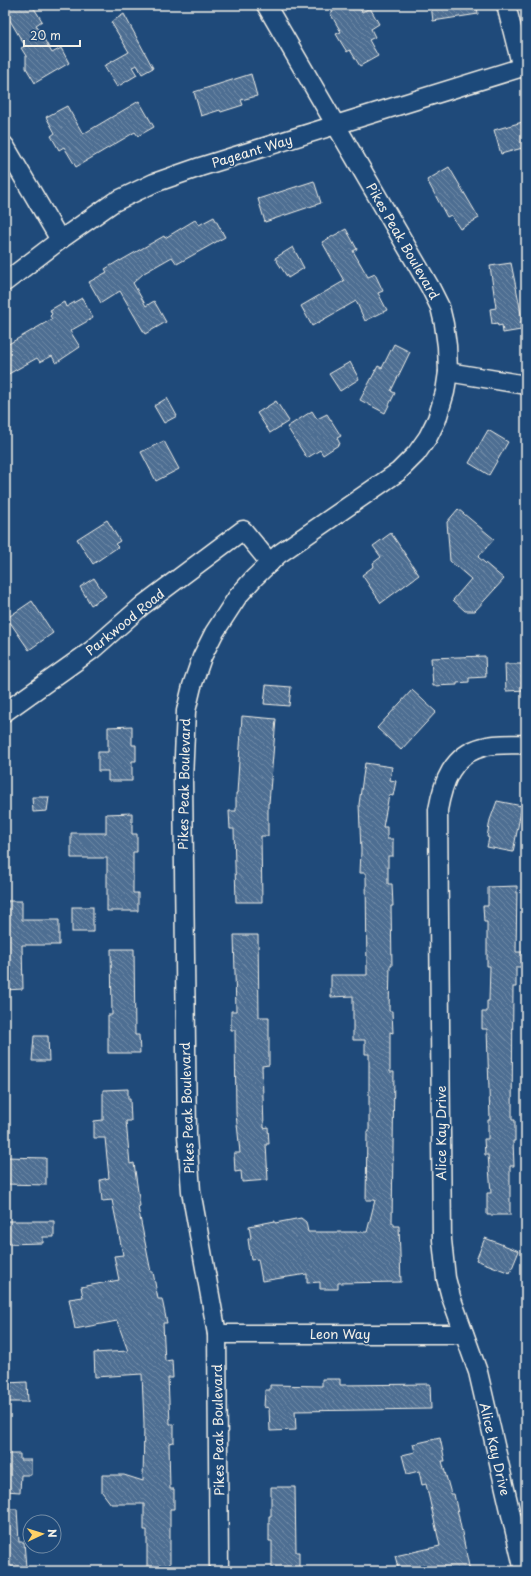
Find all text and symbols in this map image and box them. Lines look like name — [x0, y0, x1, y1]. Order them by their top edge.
scale bar — [24, 22, 80, 48]
text: 20 m — [30, 26, 61, 44]
street label: Pageant Way — [209, 129, 295, 172]
street label: Pikes Peak Boulevard — [362, 179, 445, 303]
street label: Parkwood Road — [81, 584, 168, 659]
street label: Pikes Peak Boulevard — [173, 718, 194, 850]
street label: Pikes Peak Boulevard — [175, 1042, 198, 1174]
street label: Alice Kay Drive — [431, 1085, 450, 1180]
street label: Leon Way — [310, 1324, 370, 1343]
street label: Pikes Peak Boulevard — [207, 1364, 228, 1496]
street label: Alice Kay Drive — [476, 1400, 515, 1497]
north arrow — [22, 1514, 62, 1554]
text: N — [44, 1528, 61, 1538]

